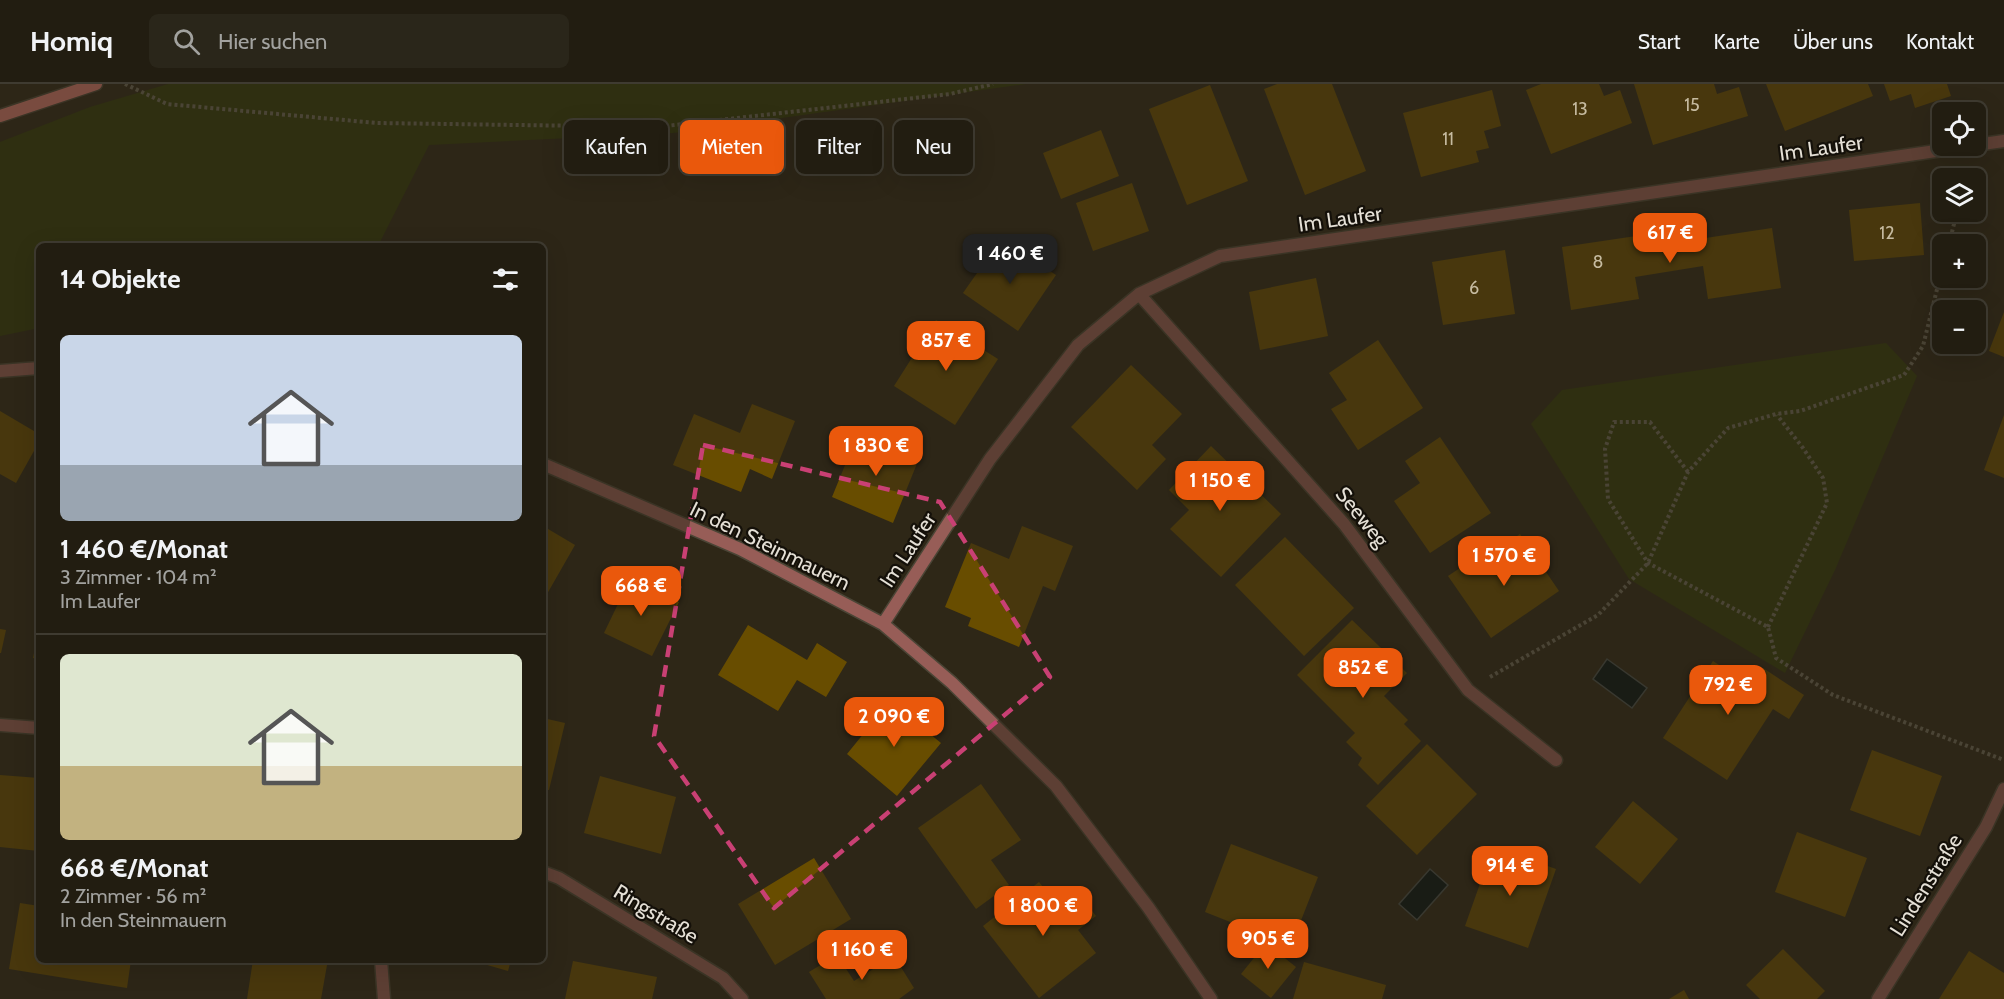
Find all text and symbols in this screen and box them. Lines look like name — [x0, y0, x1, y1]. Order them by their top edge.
search box — [149, 14, 569, 68]
text: Homiq — [30, 24, 113, 58]
icon: search — [170, 25, 203, 58]
text: Hier suchen — [218, 28, 327, 55]
text: Start — [1638, 29, 1681, 54]
text: Karte — [1714, 29, 1760, 54]
text: Über uns — [1793, 29, 1873, 54]
text: Kontakt — [1906, 29, 1974, 54]
house number: 15 — [1684, 94, 1700, 116]
house number: 13 — [1572, 98, 1588, 120]
map controls — [1932, 102, 1986, 354]
button: locate — [1932, 102, 1986, 156]
chip: Kaufen — [564, 120, 668, 174]
chip: Mieten — [680, 120, 784, 174]
chip: Filter — [796, 120, 882, 174]
chip: Neu — [894, 120, 973, 174]
house number: 11 — [1442, 128, 1454, 150]
street label: Im Laufer — [1778, 129, 1865, 166]
button: layers — [1932, 168, 1986, 222]
street label: Im Laufer — [1297, 200, 1384, 237]
pin: 617 € — [1628, 213, 1712, 264]
text: 617 € — [1647, 220, 1693, 244]
house number: 12 — [1879, 222, 1895, 244]
pin: 1 460 € — [955, 234, 1065, 285]
button: + — [1932, 234, 1986, 288]
text: 1 460 € — [977, 241, 1043, 265]
house number: 8 — [1593, 251, 1603, 273]
text: 14 Objekte — [60, 263, 181, 295]
icon: filters — [489, 263, 522, 296]
house number: 6 — [1469, 277, 1479, 299]
button: − — [1932, 300, 1986, 354]
pin: 857 € — [904, 321, 988, 372]
text: 857 € — [921, 328, 971, 352]
icon: home — [237, 374, 345, 482]
pin: 1 830 € — [821, 426, 931, 477]
text: 1 830 € — [843, 433, 909, 457]
pin: 1 150 € — [1165, 461, 1275, 512]
text: 1 150 € — [1189, 468, 1251, 492]
street label: Seeweg — [1331, 482, 1394, 552]
street label: In den Steinmauern — [686, 496, 854, 595]
street label: Im Laufer — [874, 507, 941, 592]
text: 1 460 €/Monat — [60, 533, 228, 565]
pin: 1 570 € — [1449, 536, 1559, 587]
text: 1 570 € — [1472, 543, 1536, 567]
text: 3 Zimmer · 104 m² — [60, 565, 217, 589]
pin: 668 € — [599, 566, 683, 617]
text: 668 € — [615, 573, 667, 597]
text: Im Laufer — [60, 589, 140, 613]
pin: 852 € — [1321, 648, 1405, 699]
text: 852 € — [1338, 655, 1388, 679]
pin: 792 € — [1686, 665, 1770, 716]
text: 792 € — [1703, 672, 1753, 696]
icon: home — [237, 693, 345, 801]
pin: 2 090 € — [839, 697, 949, 748]
text: 2 090 € — [858, 704, 930, 728]
street label: Lindenstraße — [1884, 829, 1967, 941]
pin: 914 € — [1468, 846, 1552, 897]
text: 668 €/Monat — [60, 852, 208, 884]
text: 914 € — [1486, 853, 1534, 877]
street label: Ringstraße — [609, 879, 703, 949]
text: 2 Zimmer · 56 m² — [60, 884, 206, 908]
pin: 1 800 € — [988, 886, 1098, 937]
text: 1 800 € — [1008, 893, 1078, 917]
text: In den Steinmauern — [60, 908, 227, 932]
pin: 905 € — [1226, 919, 1310, 970]
text: 905 € — [1241, 926, 1295, 950]
pin: 1 160 € — [807, 930, 917, 981]
text: 1 160 € — [831, 937, 893, 961]

